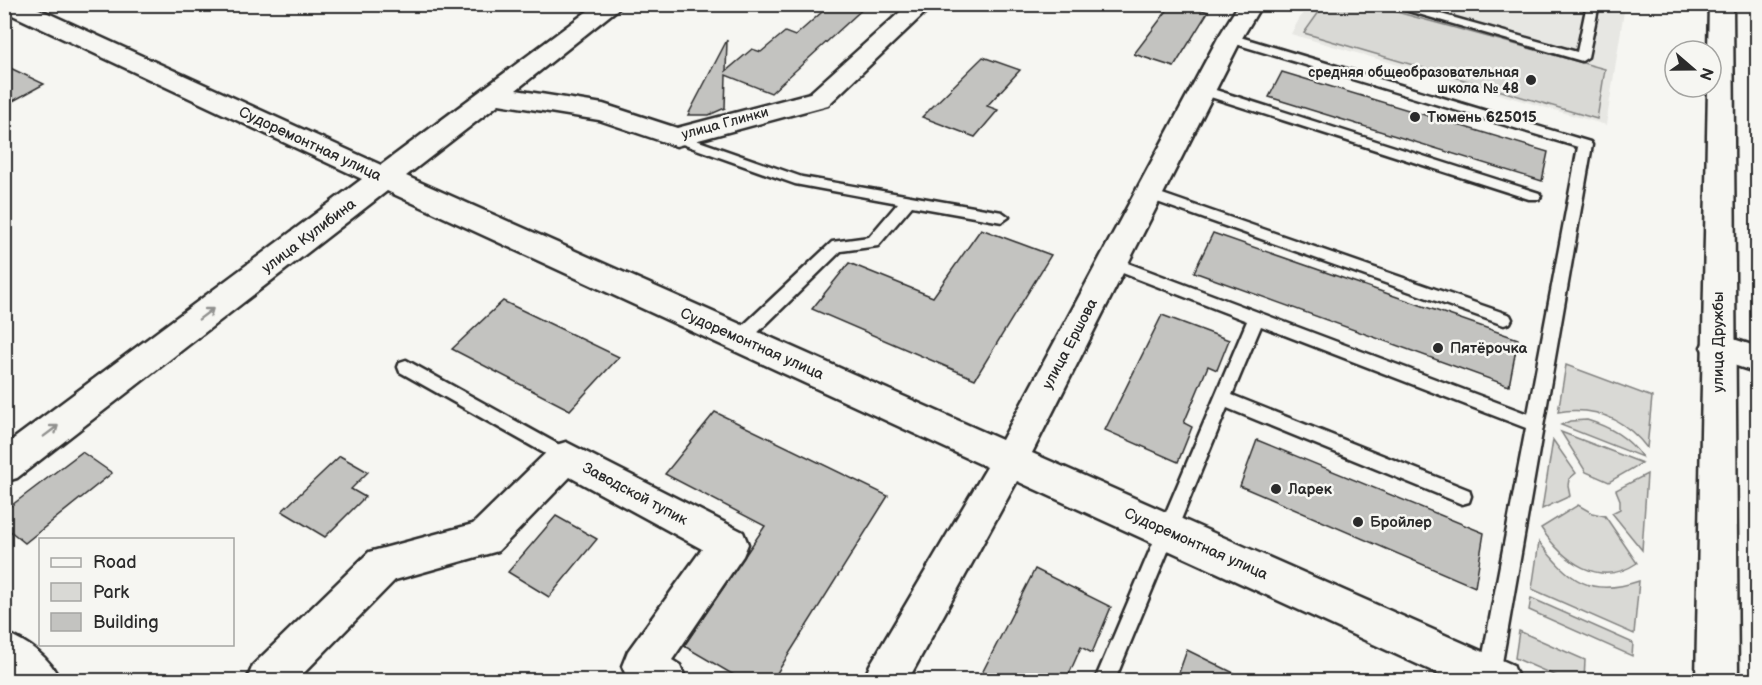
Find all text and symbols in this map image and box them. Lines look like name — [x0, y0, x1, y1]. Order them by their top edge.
north arrow — [1663, 39, 1723, 99]
place label: средняя общеобразовательная школа № 48 — [1308, 64, 1519, 97]
text: N — [1695, 65, 1717, 83]
marker: средняя общеобразовательная школа № 48 — [1524, 73, 1538, 87]
street label: Судоремонтная улица — [236, 103, 384, 185]
street label: улица Глинки — [680, 103, 770, 143]
place label: Тюмень 625015 — [1427, 108, 1537, 127]
marker: Тюмень 625015 — [1408, 110, 1422, 124]
street label: улица Кулибина — [258, 194, 360, 278]
street label: улица Дружбы — [1709, 292, 1728, 393]
street label: улица Ершова — [1038, 295, 1102, 393]
street label: Судоремонтная улица — [677, 304, 827, 384]
one-way arrow — [198, 307, 214, 320]
place label: Пятёрочка — [1450, 339, 1528, 358]
marker: Пятёрочка — [1431, 341, 1445, 355]
one-way arrow — [43, 425, 59, 438]
street label: Заводской тупик — [579, 458, 691, 530]
place label: Ларек — [1287, 480, 1333, 499]
marker: Ларек — [1269, 482, 1283, 496]
street label: Судоремонтная улица — [1121, 504, 1271, 584]
place label: Бройлер — [1370, 513, 1432, 532]
marker: Бройлер — [1351, 515, 1365, 529]
legend — [39, 538, 234, 646]
text: Road — [93, 552, 137, 573]
text: Park — [93, 582, 129, 603]
text: Building — [93, 612, 159, 633]

